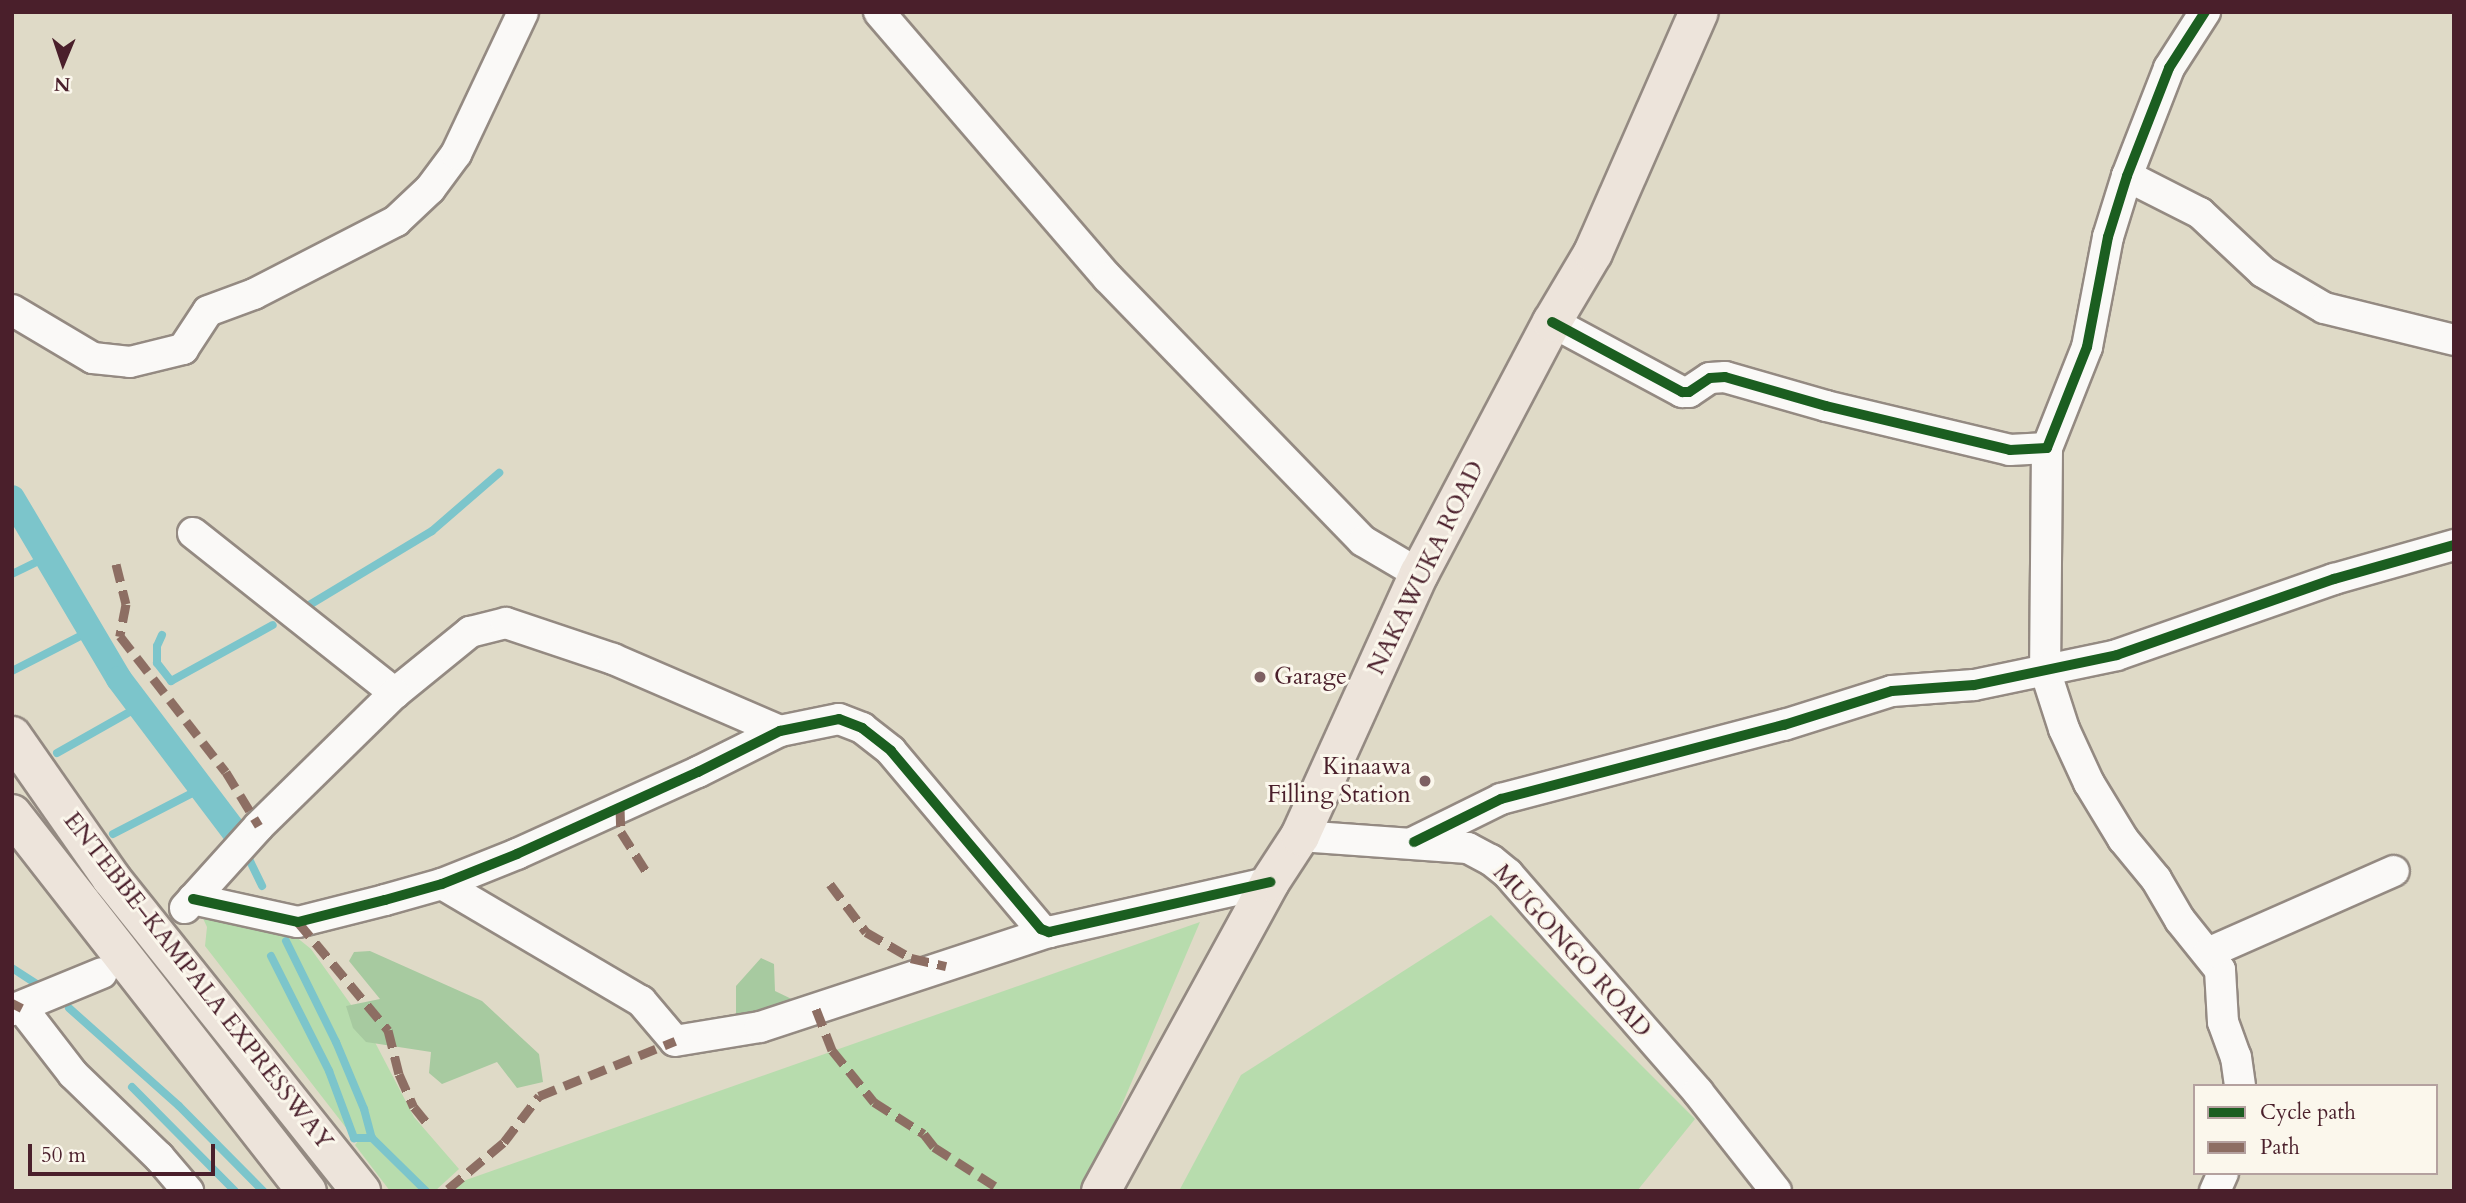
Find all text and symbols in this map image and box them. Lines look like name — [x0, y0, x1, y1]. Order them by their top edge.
north arrow — [28, 28, 98, 98]
text: N — [54, 71, 71, 97]
street label: NAKAWUKA ROAD — [1362, 457, 1490, 679]
place label: Garage — [1274, 663, 1347, 691]
marker: Garage — [1252, 669, 1268, 685]
place label: Kinaawa Filling Station — [1267, 753, 1411, 809]
marker: Kinaawa Filling Station — [1417, 773, 1433, 789]
street label: ENTEBBE–KAMPALA EXPRESSWAY — [57, 807, 339, 1155]
street label: MUGONGO ROAD — [1487, 859, 1657, 1043]
legend — [2193, 1084, 2438, 1175]
text: Cycle path — [2260, 1098, 2356, 1127]
scale bar — [32, 1130, 219, 1174]
text: Path — [2260, 1133, 2300, 1162]
text: 50 m — [41, 1141, 86, 1170]

